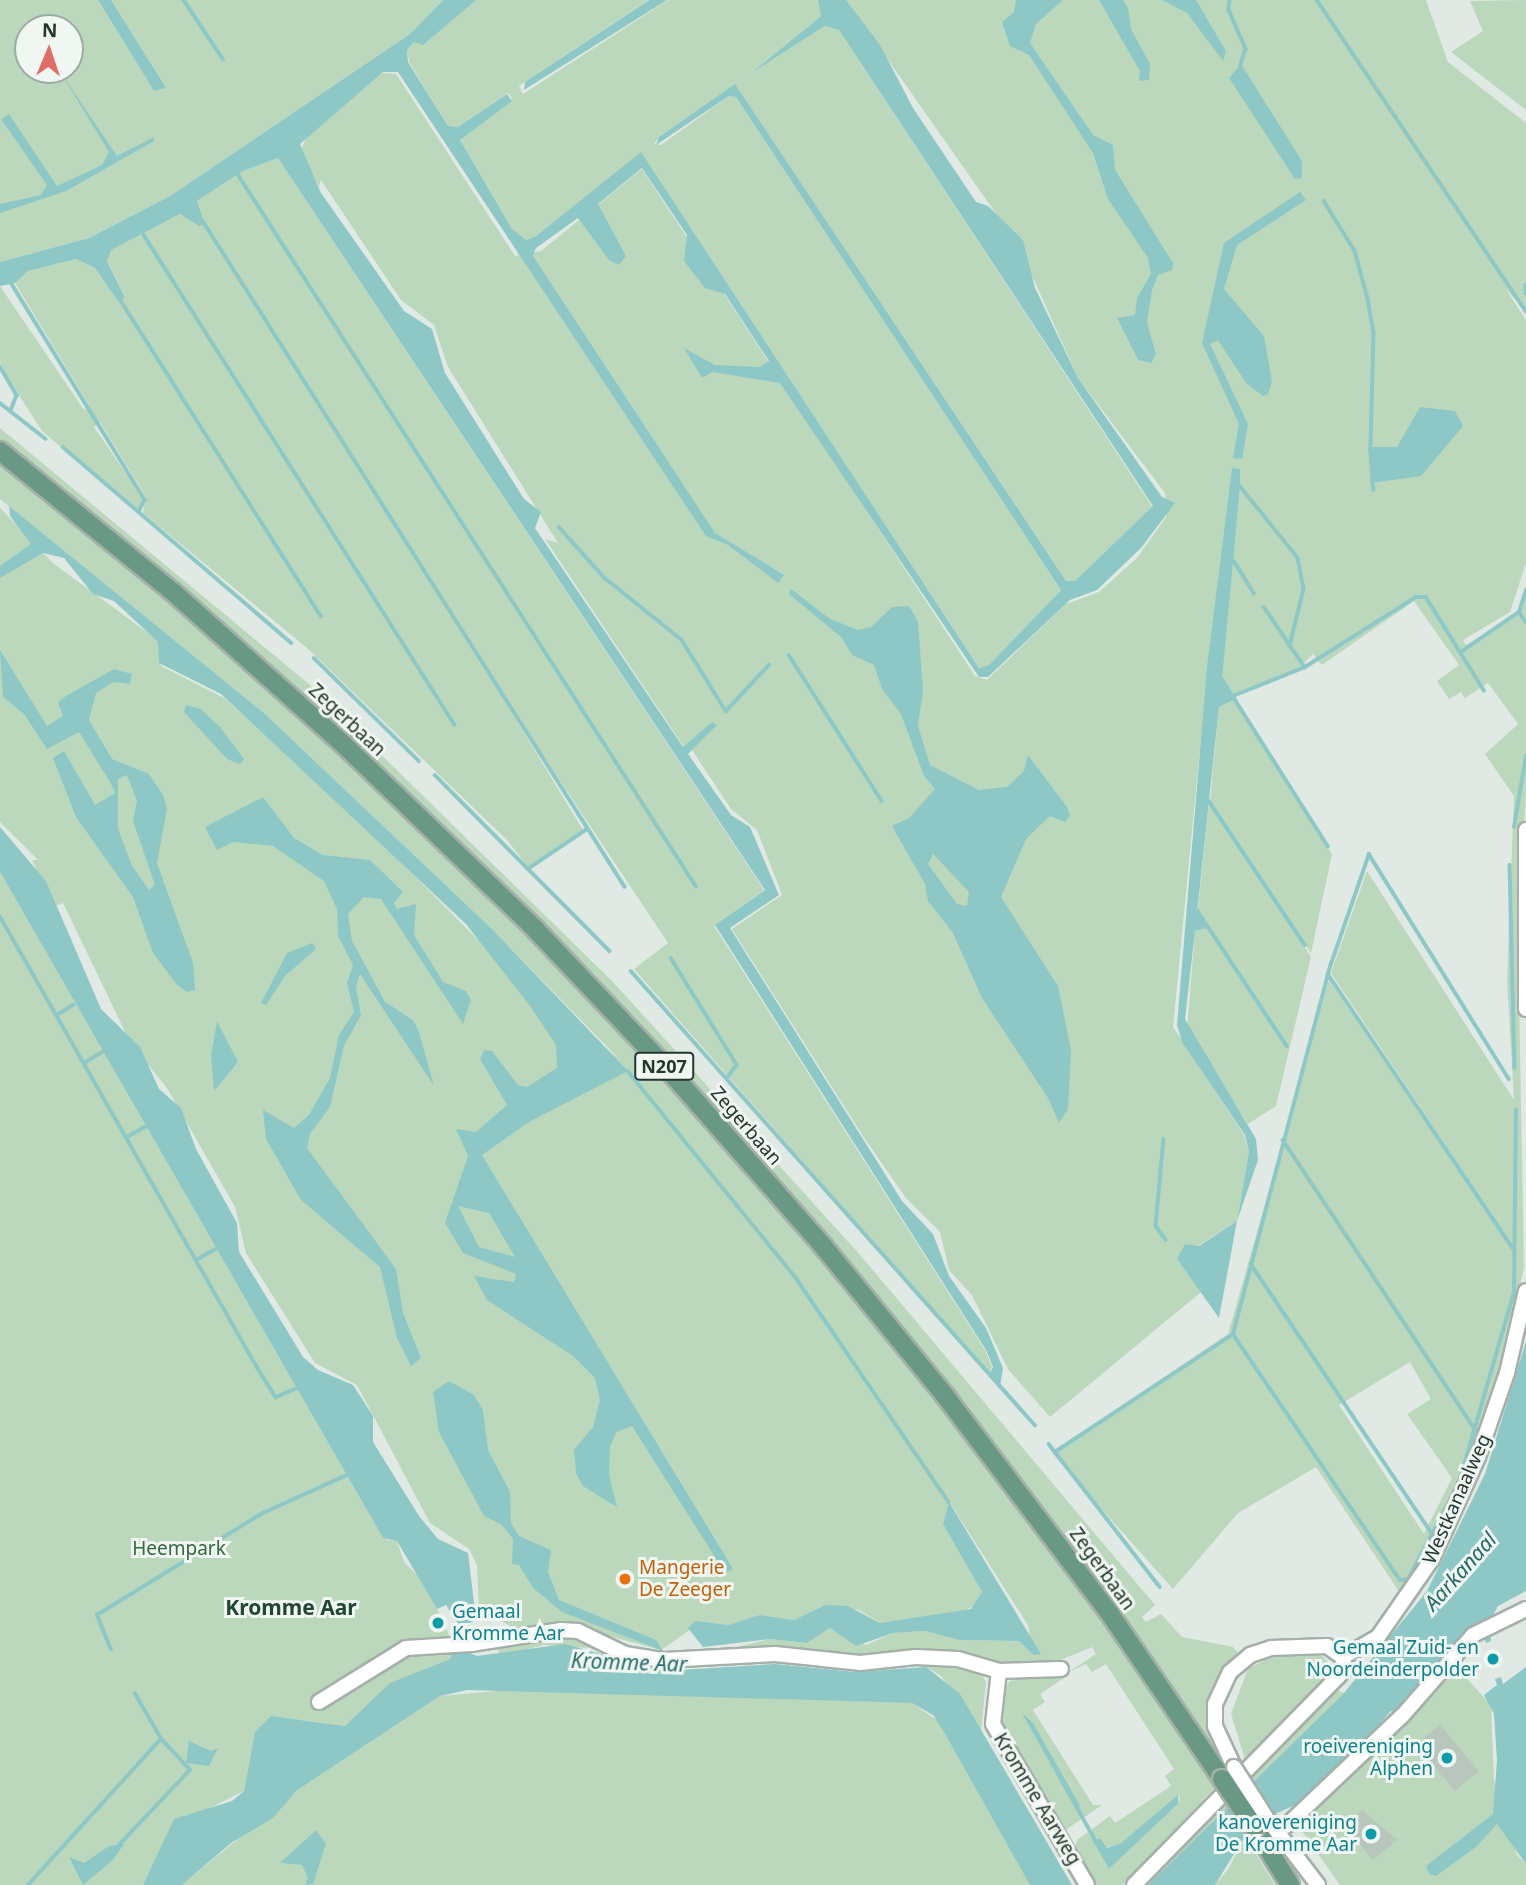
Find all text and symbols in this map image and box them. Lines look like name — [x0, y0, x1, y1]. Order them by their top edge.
north arrow — [14, 14, 84, 84]
text: N — [41, 17, 58, 43]
street label: Zegerbaan — [304, 679, 390, 761]
road number: N207 — [632, 1051, 696, 1080]
street label: Zegerbaan — [706, 1082, 786, 1170]
street label: Westkanaalweg — [1418, 1430, 1496, 1568]
street label: Zegerbaan — [1064, 1523, 1140, 1615]
water label: Aarkanaal — [1419, 1527, 1501, 1615]
park label: Heempark — [132, 1538, 226, 1560]
place label: Mangerie De Zeeger — [639, 1557, 731, 1601]
marker: Mangerie De Zeeger — [617, 1571, 633, 1587]
district label: Kromme Aar — [225, 1594, 357, 1620]
place label: Gemaal Kromme Aar — [452, 1601, 565, 1645]
marker: Gemaal Kromme Aar — [430, 1615, 446, 1631]
place label: Gemaal Zuid- en Noordeinderpolder — [1306, 1637, 1479, 1681]
water label: Kromme Aar — [570, 1647, 688, 1677]
marker: Gemaal Zuid- en Noordeinderpolder — [1485, 1651, 1501, 1667]
street label: Kromme Aarweg — [989, 1729, 1085, 1869]
place label: roeivereniging Alphen — [1303, 1736, 1433, 1780]
marker: roeivereniging Alphen — [1439, 1750, 1455, 1766]
place label: kanovereniging De Kromme Aar — [1215, 1812, 1357, 1856]
marker: kanovereniging De Kromme Aar — [1363, 1826, 1379, 1842]

